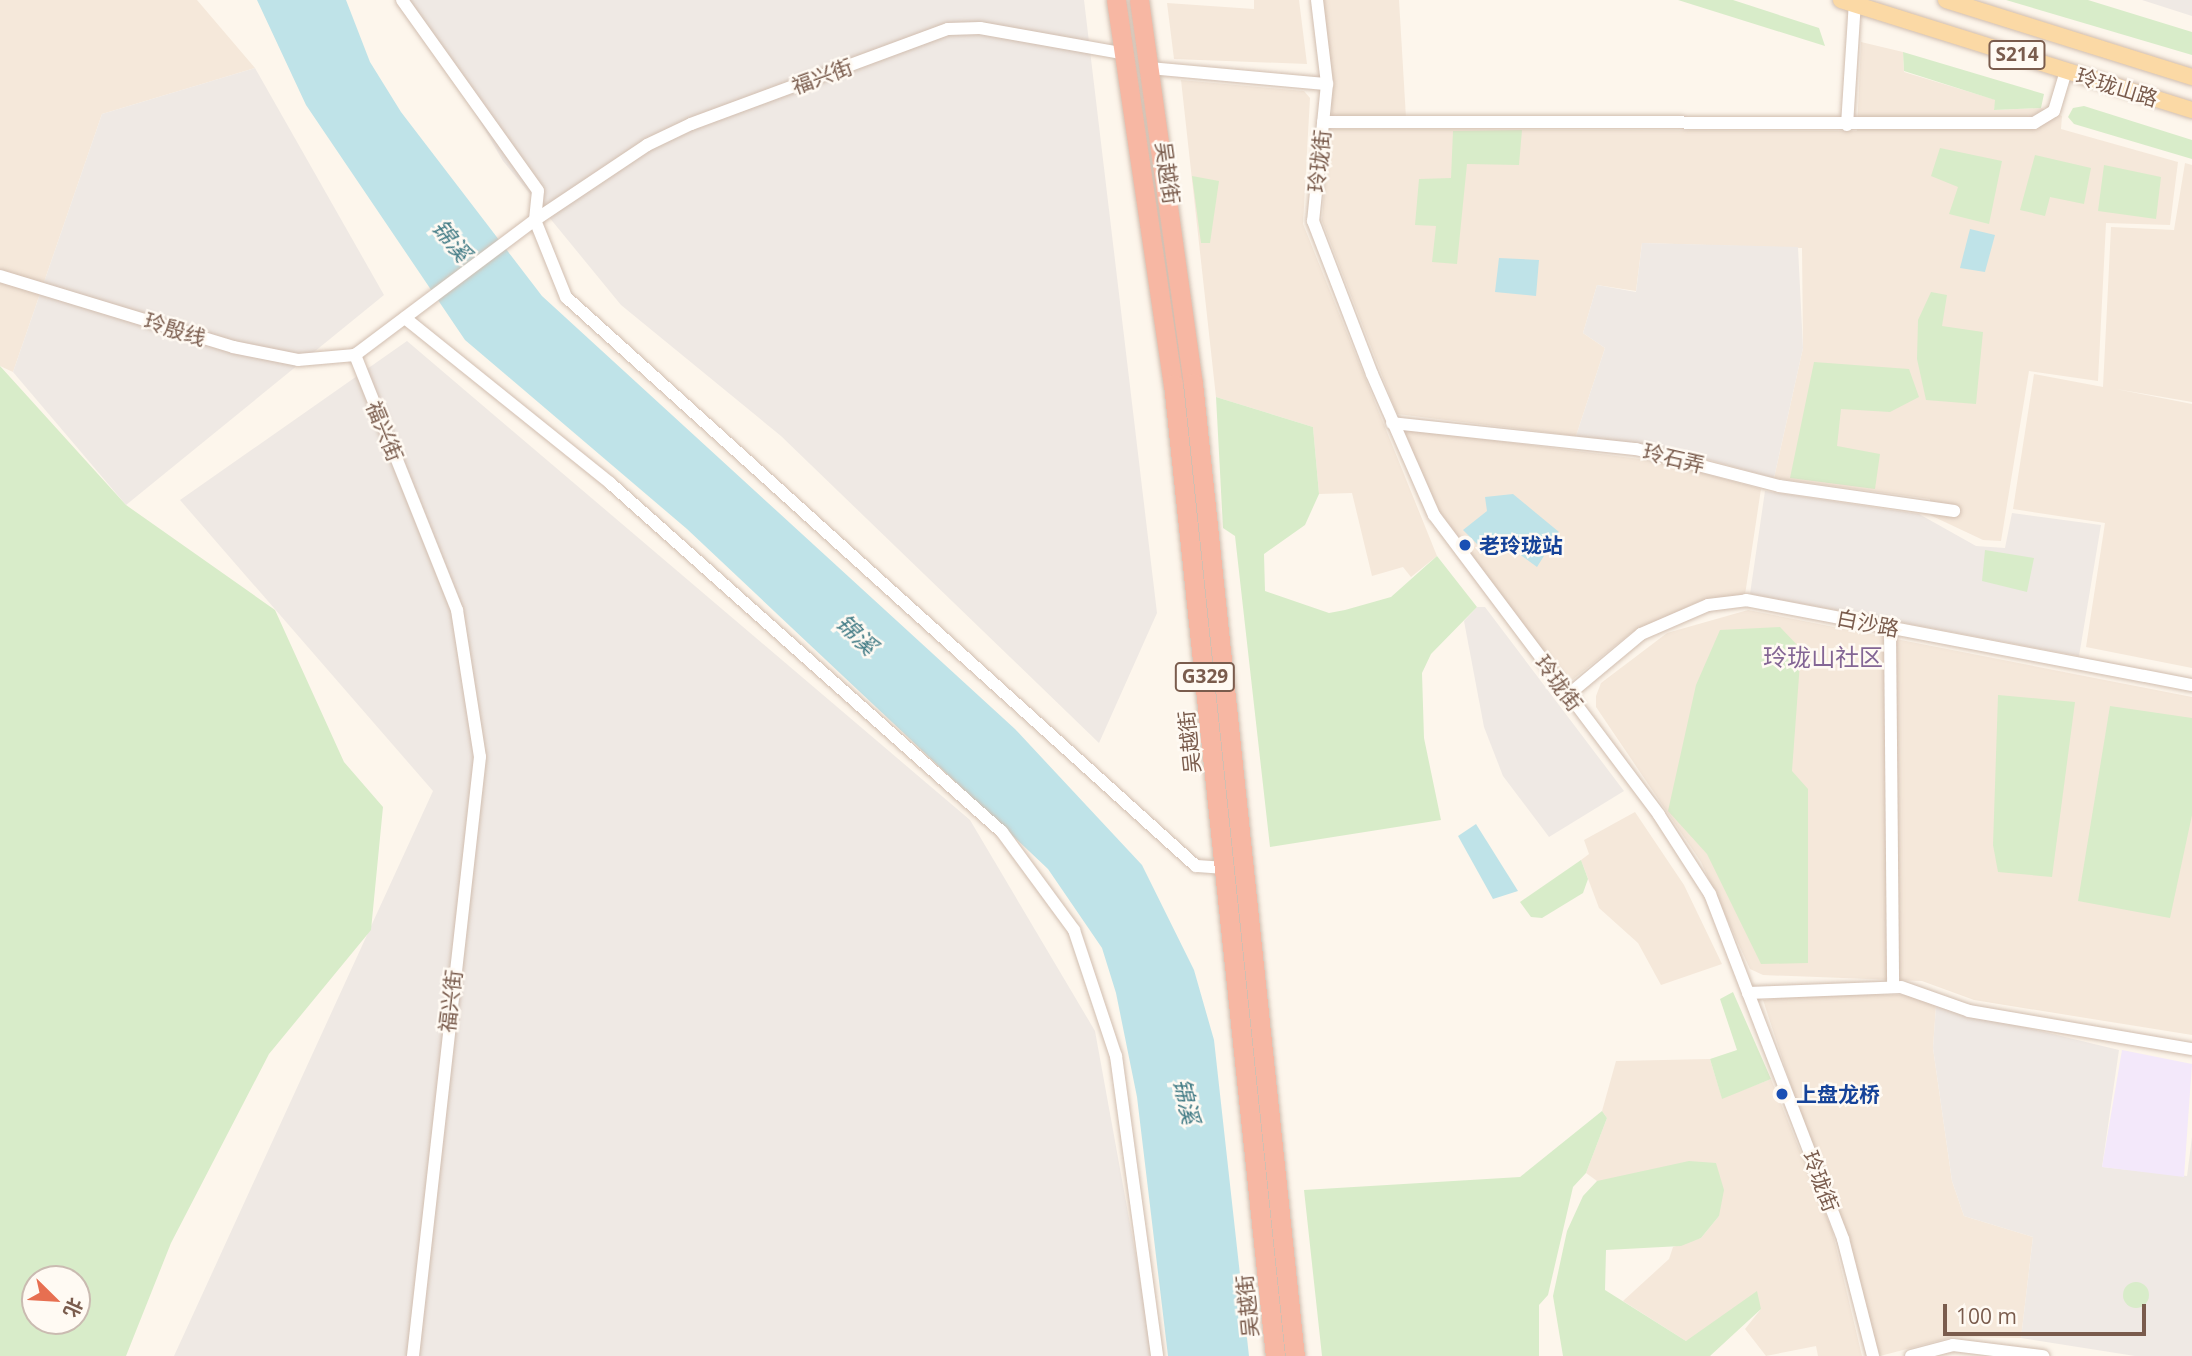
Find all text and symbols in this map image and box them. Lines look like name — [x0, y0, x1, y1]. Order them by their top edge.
road number: S214 — [1987, 40, 2047, 70]
street label: 福兴街 — [788, 53, 856, 99]
street label: 玲珑山路 — [2073, 63, 2161, 111]
street label: 玲珑街 — [1303, 128, 1335, 194]
street label: 吴越街 — [1151, 140, 1185, 206]
water label: 锦溪 — [427, 213, 477, 267]
street label: 玲殷线 — [141, 308, 209, 350]
street label: 福兴街 — [362, 397, 408, 465]
street label: 玲石弄 — [1640, 439, 1708, 477]
place label: 老玲珑站 — [1479, 532, 1563, 558]
marker: 老玲珑站 — [1457, 537, 1473, 553]
street label: 白沙路 — [1835, 605, 1901, 641]
water label: 锦溪 — [831, 608, 883, 660]
district label: 玲珑山社区 — [1763, 643, 1883, 671]
street label: 玲珑街 — [1530, 650, 1588, 716]
road number: G329 — [1174, 662, 1236, 692]
street label: 吴越街 — [1173, 709, 1205, 775]
street label: 福兴街 — [434, 968, 466, 1034]
water label: 锦溪 — [1168, 1075, 1206, 1127]
place label: 上盘龙桥 — [1796, 1081, 1880, 1107]
marker: 上盘龙桥 — [1774, 1086, 1790, 1102]
street label: 玲珑街 — [1798, 1147, 1844, 1215]
north arrow — [21, 1265, 91, 1335]
street label: 吴越街 — [1231, 1273, 1263, 1339]
scale bar — [1947, 1290, 2150, 1334]
text: 北 — [58, 1294, 89, 1322]
text: 100 m — [1956, 1302, 2017, 1330]

